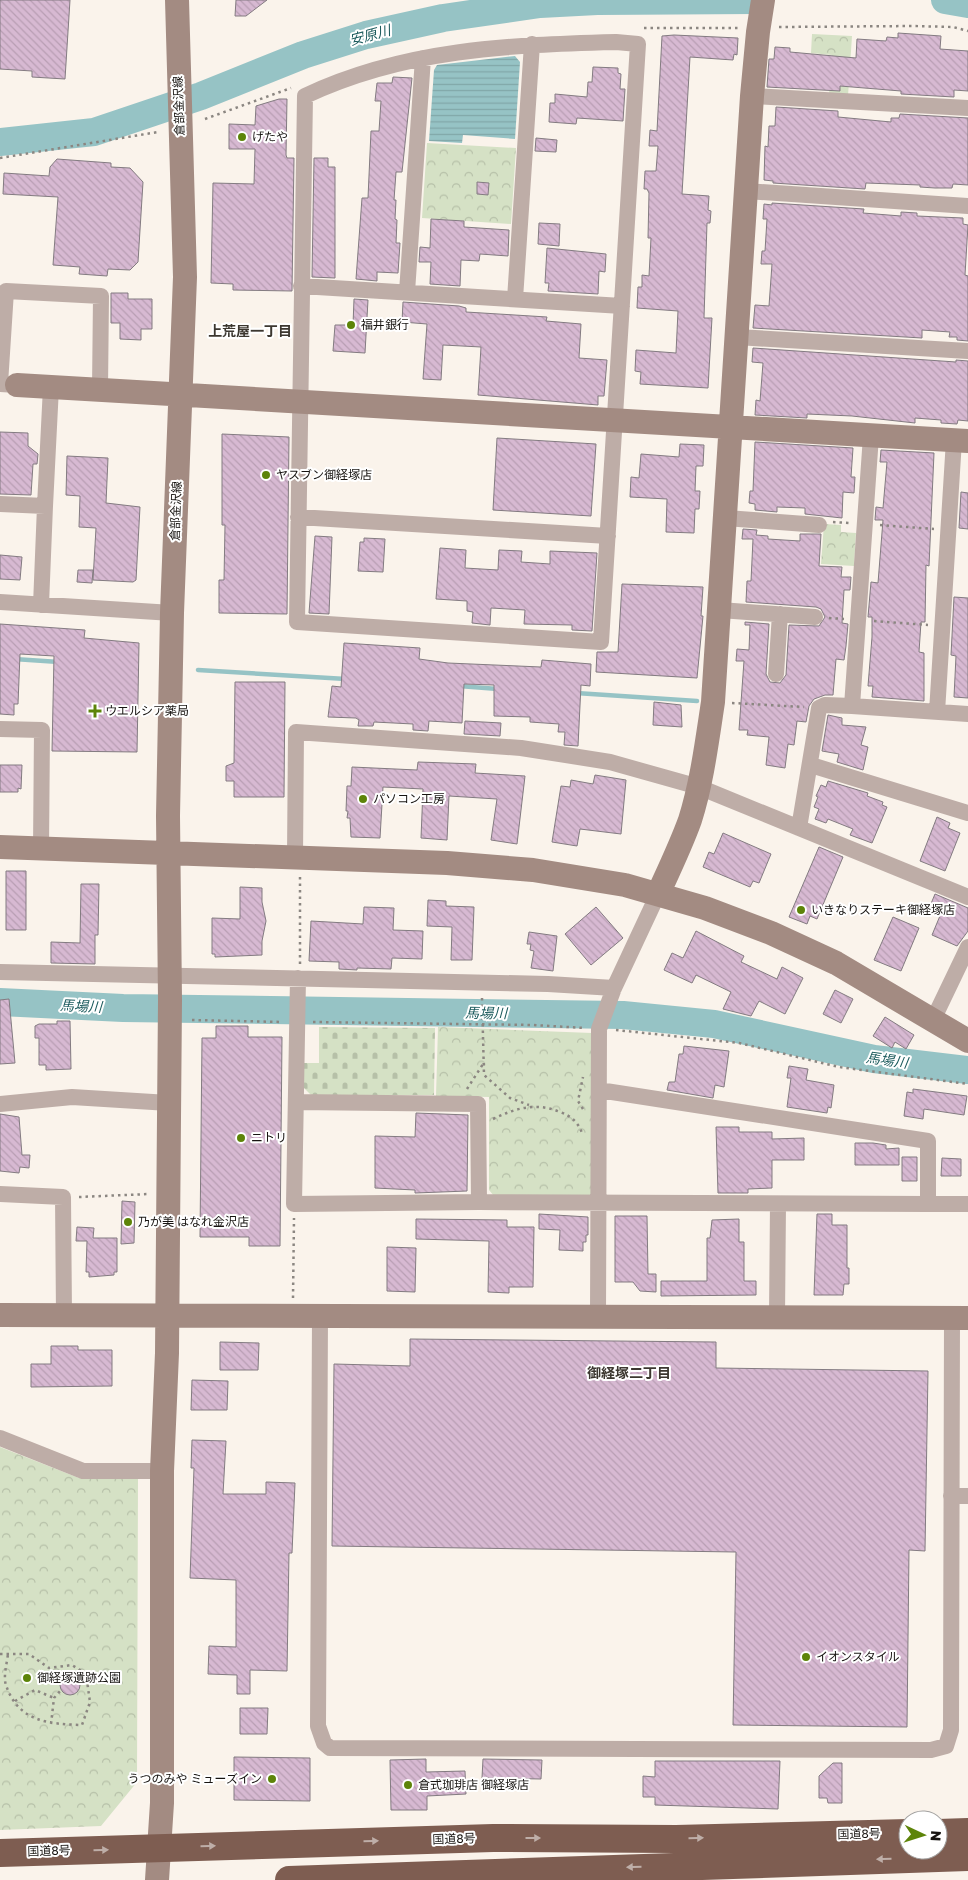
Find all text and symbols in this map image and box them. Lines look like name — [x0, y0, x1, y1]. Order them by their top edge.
water label: 安原川 — [347, 20, 394, 48]
street label: 倉部金沢線 — [170, 76, 187, 136]
place label: げたや — [252, 129, 288, 144]
marker: げたや — [236, 131, 248, 143]
place label: 福井銀行 — [361, 317, 409, 332]
marker: 福井銀行 — [345, 319, 357, 331]
district label: 上荒屋一丁目 — [208, 322, 292, 339]
place label: ヤスブン御経塚店 — [276, 467, 372, 482]
marker: ヤスブン御経塚店 — [260, 469, 272, 481]
street label: 倉部金沢線 — [167, 481, 184, 541]
place label: ウエルシア薬局 — [105, 703, 189, 718]
marker: ウエルシア薬局 — [89, 705, 101, 717]
place label: パソコン工房 — [373, 791, 445, 806]
marker: パソコン工房 — [357, 793, 369, 805]
place label: いきなりステーキ御経塚店 — [811, 902, 955, 917]
marker: いきなりステーキ御経塚店 — [795, 904, 807, 916]
water label: 馬場川 — [60, 996, 104, 1015]
water label: 馬場川 — [465, 1004, 509, 1021]
water label: 馬場川 — [865, 1048, 911, 1071]
place label: ニトリ — [251, 1130, 287, 1145]
marker: ニトリ — [235, 1132, 247, 1144]
place label: 乃が美 はなれ金沢店 — [138, 1214, 249, 1229]
marker: 乃が美 はなれ金沢店 — [122, 1216, 134, 1228]
district label: 御経塚二丁目 — [587, 1364, 671, 1381]
place label: イオンスタイル — [816, 1649, 900, 1664]
marker: イオンスタイル — [800, 1651, 812, 1663]
place label: 御経塚遺跡公園 — [37, 1670, 121, 1685]
marker: 御経塚遺跡公園 — [21, 1672, 33, 1684]
place label: うつのみや ミューズイン — [128, 1771, 262, 1786]
marker: うつのみや ミューズイン — [266, 1773, 278, 1785]
place label: 倉式珈琲店 御経塚店 — [418, 1777, 529, 1792]
marker: 倉式珈琲店 御経塚店 — [402, 1779, 414, 1791]
north arrow — [898, 1810, 948, 1860]
street label: 国道8号 — [837, 1826, 881, 1841]
street label: 国道8号 — [432, 1830, 476, 1847]
text: N — [928, 1830, 945, 1842]
one-way arrow — [525, 1834, 541, 1842]
one-way arrow — [688, 1834, 704, 1842]
one-way arrow — [363, 1837, 379, 1845]
street label: 国道8号 — [27, 1842, 71, 1859]
one-way arrow — [200, 1842, 216, 1850]
one-way arrow — [93, 1846, 109, 1854]
one-way arrow — [876, 1855, 892, 1863]
one-way arrow — [626, 1863, 642, 1871]

